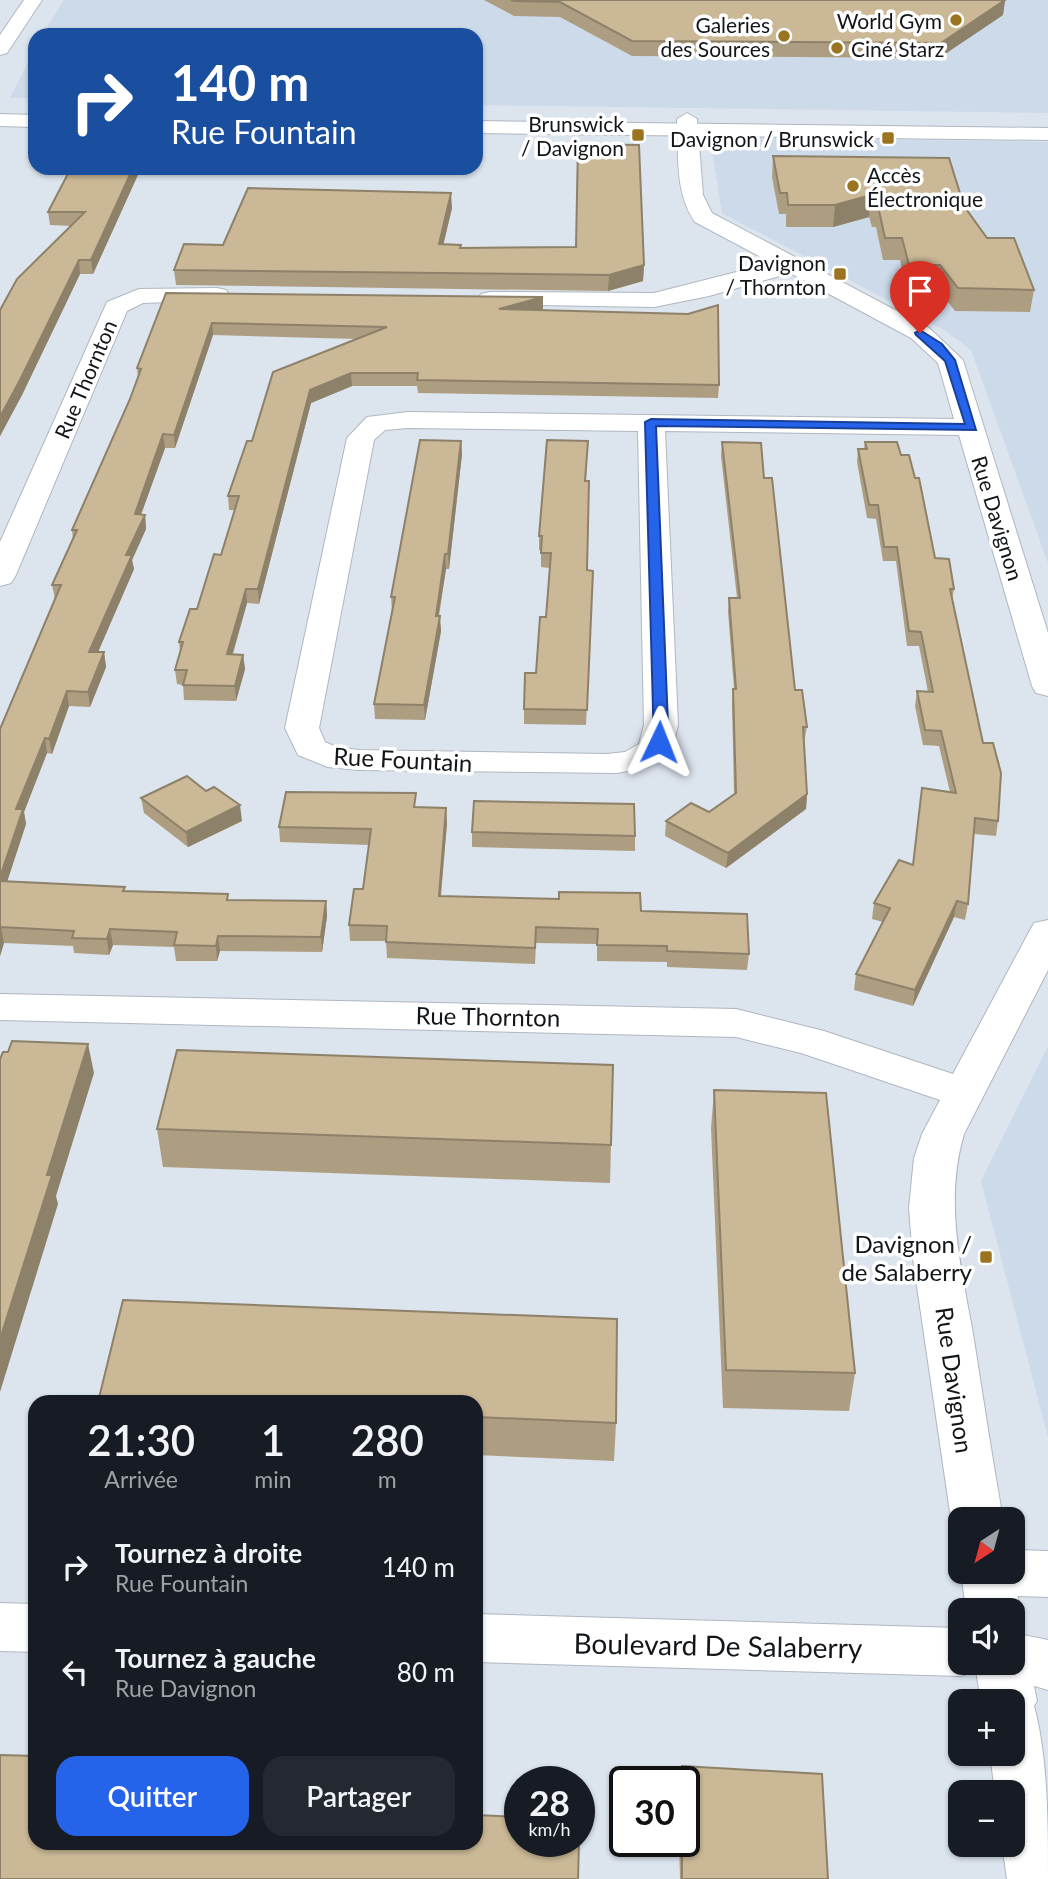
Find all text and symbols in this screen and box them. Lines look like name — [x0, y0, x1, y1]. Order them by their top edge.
place label: World Gym — [837, 8, 942, 33]
place label: Galeries des Sources — [661, 12, 770, 61]
marker: World Gym — [948, 12, 964, 28]
marker: Galeries des Sources — [776, 28, 792, 44]
place label: Ciné Starz — [851, 36, 944, 61]
marker: Ciné Starz — [829, 40, 845, 56]
text: 140 m — [171, 53, 309, 111]
icon: right — [56, 56, 147, 147]
place label: Brunswick / Davignon — [521, 111, 624, 160]
text: Rue Fountain — [171, 112, 357, 151]
place label: Davignon / Brunswick — [670, 126, 874, 151]
marker: Brunswick / Davignon — [630, 127, 646, 143]
marker: Davignon / Brunswick — [880, 130, 896, 146]
place label: Accès Électronique — [867, 162, 983, 211]
marker: Accès Électronique — [845, 178, 861, 194]
place label: Davignon / Thornton — [726, 250, 826, 299]
pin — [890, 261, 950, 333]
marker: Davignon / Thornton — [832, 266, 848, 282]
icon: arrive — [901, 272, 939, 310]
street label: Rue Thornton — [49, 316, 121, 442]
street label: Rue Davignon — [967, 453, 1029, 583]
position arrow — [622, 705, 696, 779]
street label: Rue Fountain — [333, 741, 473, 777]
street label: Rue Thornton — [416, 1000, 560, 1032]
place label: Davignon / de Salaberry — [841, 1229, 973, 1286]
marker: Davignon / de Salaberry — [978, 1249, 994, 1265]
street label: Rue Davignon — [930, 1305, 980, 1455]
text: 21:30 — [87, 1415, 195, 1465]
text: 1 — [261, 1415, 285, 1465]
text: 280 — [351, 1415, 424, 1465]
text: Arrivée — [104, 1465, 178, 1493]
text: min — [254, 1465, 292, 1493]
text: m — [378, 1465, 397, 1493]
north arrow — [948, 1507, 1026, 1584]
map controls — [948, 1507, 1025, 1857]
text: Tournez à droite — [115, 1537, 302, 1569]
icon: right — [56, 1548, 94, 1586]
text: 140 m — [382, 1551, 455, 1583]
text: Rue Fountain — [115, 1569, 248, 1597]
button: sound — [948, 1598, 1025, 1675]
street label: Boulevard De Salaberry — [573, 1625, 863, 1665]
text: Tournez à gauche — [115, 1642, 316, 1674]
icon: left — [56, 1653, 94, 1691]
text: 80 m — [397, 1656, 455, 1688]
text: Rue Davignon — [115, 1674, 256, 1702]
button: + — [948, 1689, 1025, 1766]
button: Quitter — [56, 1756, 249, 1836]
button: Partager — [263, 1756, 455, 1836]
speed limit sign: 30 — [609, 1766, 700, 1857]
button: − — [948, 1780, 1025, 1857]
text: 28 — [529, 1781, 570, 1823]
text: km/h — [528, 1818, 571, 1840]

